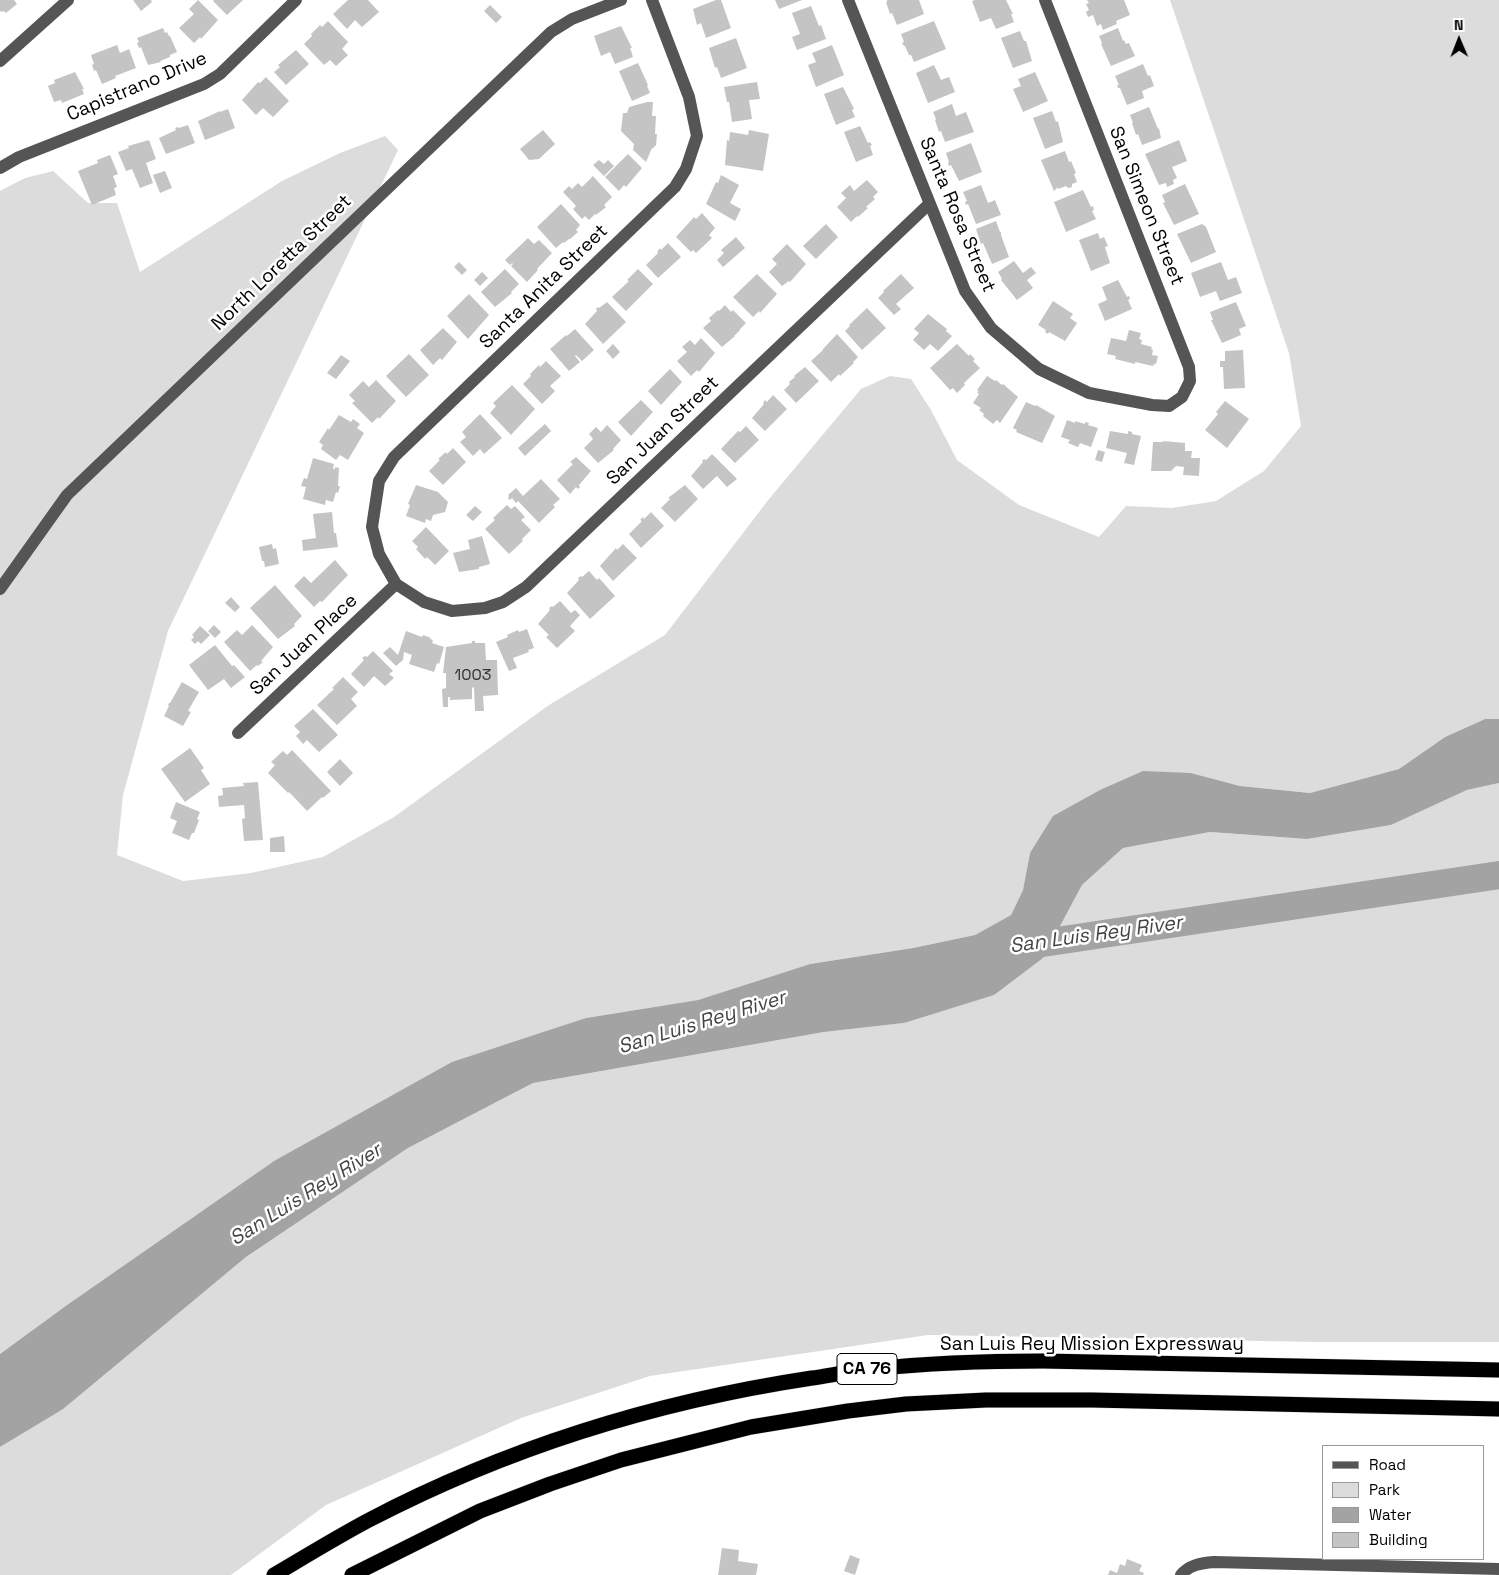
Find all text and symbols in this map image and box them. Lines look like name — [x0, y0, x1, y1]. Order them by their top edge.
north arrow — [1434, 15, 1484, 65]
text: N — [1454, 16, 1464, 34]
street label: Capistrano Drive — [63, 47, 211, 127]
street label: San Simeon Street — [1104, 123, 1188, 289]
street label: Santa Rosa Street — [914, 134, 1000, 296]
street label: North Loretta Street — [207, 190, 357, 336]
street label: Santa Anita Street — [475, 220, 613, 354]
street label: San Juan Street — [602, 372, 724, 490]
street label: San Juan Place — [246, 589, 362, 701]
house number: 1003 — [455, 666, 491, 686]
water label: San Luis Rey River — [1008, 911, 1184, 959]
water label: San Luis Rey River — [615, 986, 789, 1060]
water label: San Luis Rey River — [226, 1139, 386, 1251]
street label: San Luis Rey Mission Expressway — [940, 1334, 1244, 1356]
road number: CA 76 — [837, 1354, 897, 1385]
legend — [1322, 1445, 1484, 1560]
text: Road — [1369, 1455, 1406, 1474]
text: Park — [1369, 1480, 1400, 1499]
text: Water — [1369, 1505, 1411, 1524]
text: Building — [1369, 1530, 1428, 1549]

